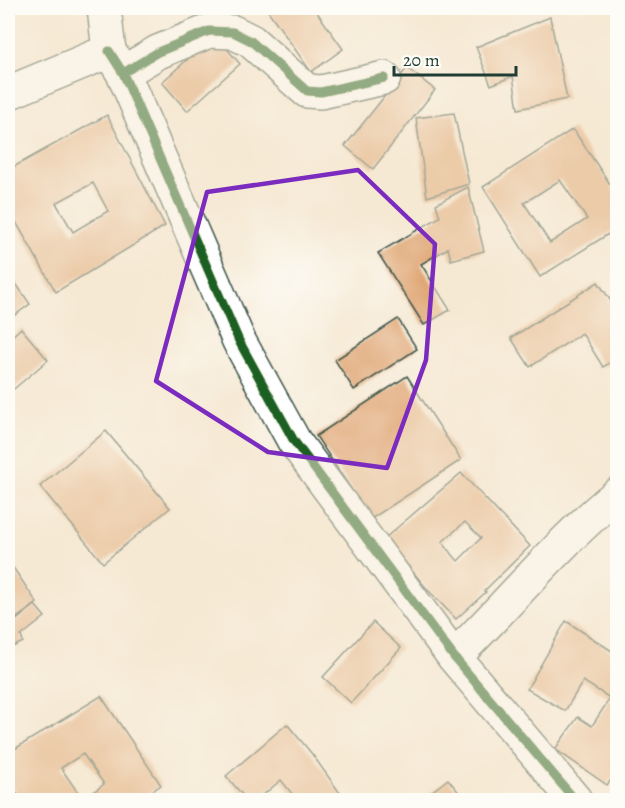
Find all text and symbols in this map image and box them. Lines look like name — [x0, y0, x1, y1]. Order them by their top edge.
scale bar — [394, 39, 516, 77]
text: 20 m — [403, 48, 440, 72]

